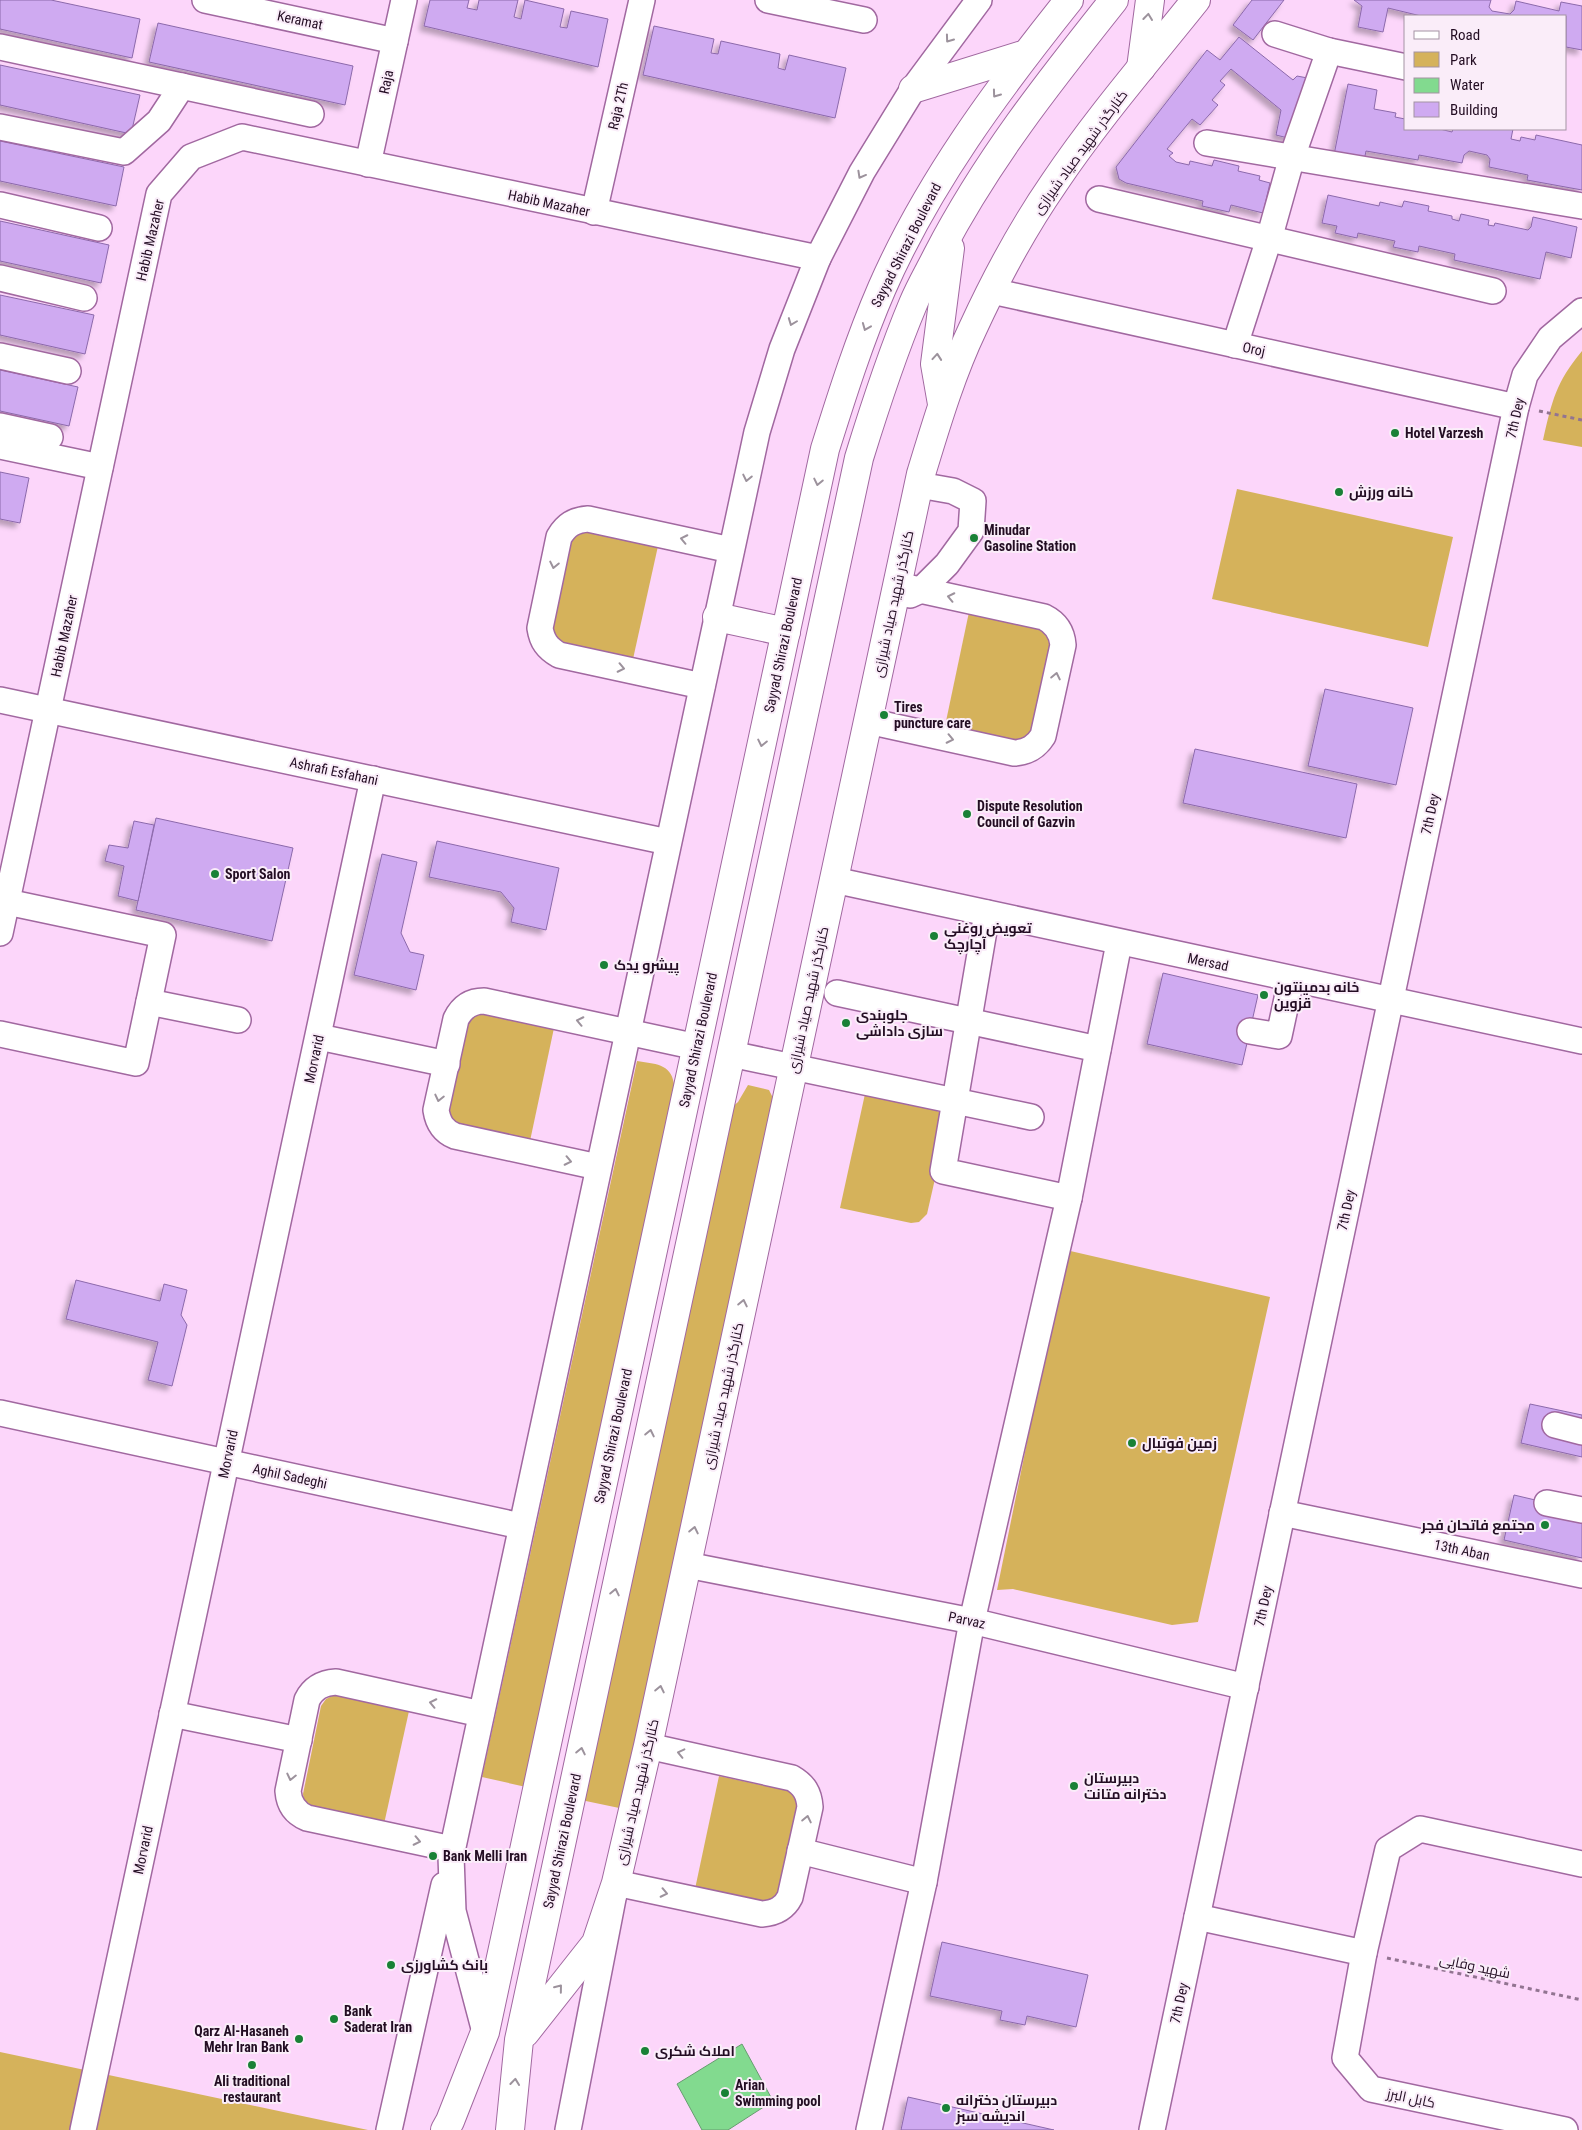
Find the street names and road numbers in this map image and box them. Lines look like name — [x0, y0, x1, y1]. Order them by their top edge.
street label: Keramat — [276, 7, 324, 33]
street label: Raja — [376, 69, 396, 95]
street label: Raja 2Th — [605, 81, 631, 131]
street label: کنارگذر شهید صیاد شیرازی — [1030, 87, 1130, 217]
street label: Sayyad Shirazi Boulevard — [868, 180, 944, 310]
street label: Habib Mazaher — [507, 187, 591, 219]
street label: Habib Mazaher — [133, 198, 167, 282]
street label: Oroj — [1241, 339, 1267, 359]
street label: 7th Dey — [1503, 396, 1527, 440]
street label: کنارگذر شهید صیاد شیرازی — [870, 529, 916, 679]
street label: Sayyad Shirazi Boulevard — [761, 576, 805, 714]
street label: Habib Mazaher — [48, 594, 80, 678]
street label: Ashrafi Esfahani — [288, 754, 380, 788]
street label: 7th Dey — [1418, 792, 1442, 836]
street label: کنارگذر شهید صیاد شیرازی — [785, 925, 831, 1075]
street label: Mersad — [1186, 950, 1230, 974]
street label: Sayyad Shirazi Boulevard — [676, 971, 720, 1109]
street label: Morvarid — [301, 1033, 327, 1085]
street label: 7th Dey — [1334, 1188, 1358, 1232]
street label: کنارگذر شهید صیاد شیرازی — [700, 1321, 746, 1471]
street label: Sayyad Shirazi Boulevard — [591, 1367, 635, 1505]
street label: Morvarid — [215, 1428, 241, 1480]
street label: Aghil Sadeghi — [251, 1460, 329, 1492]
street label: 13th Aban — [1433, 1536, 1491, 1564]
street label: 7th Dey — [1251, 1584, 1275, 1628]
street label: Parvaz — [947, 1608, 987, 1632]
street label: کنارگذر شهید صیاد شیرازی — [612, 1717, 662, 1867]
street label: Sayyad Shirazi Boulevard — [540, 1772, 584, 1910]
street label: Morvarid — [130, 1824, 156, 1876]
street label: شهید وفایی — [1438, 1951, 1512, 1981]
street label: 7th Dey — [1167, 1981, 1191, 2025]
street label: کابل البرز — [1384, 2085, 1437, 2111]

